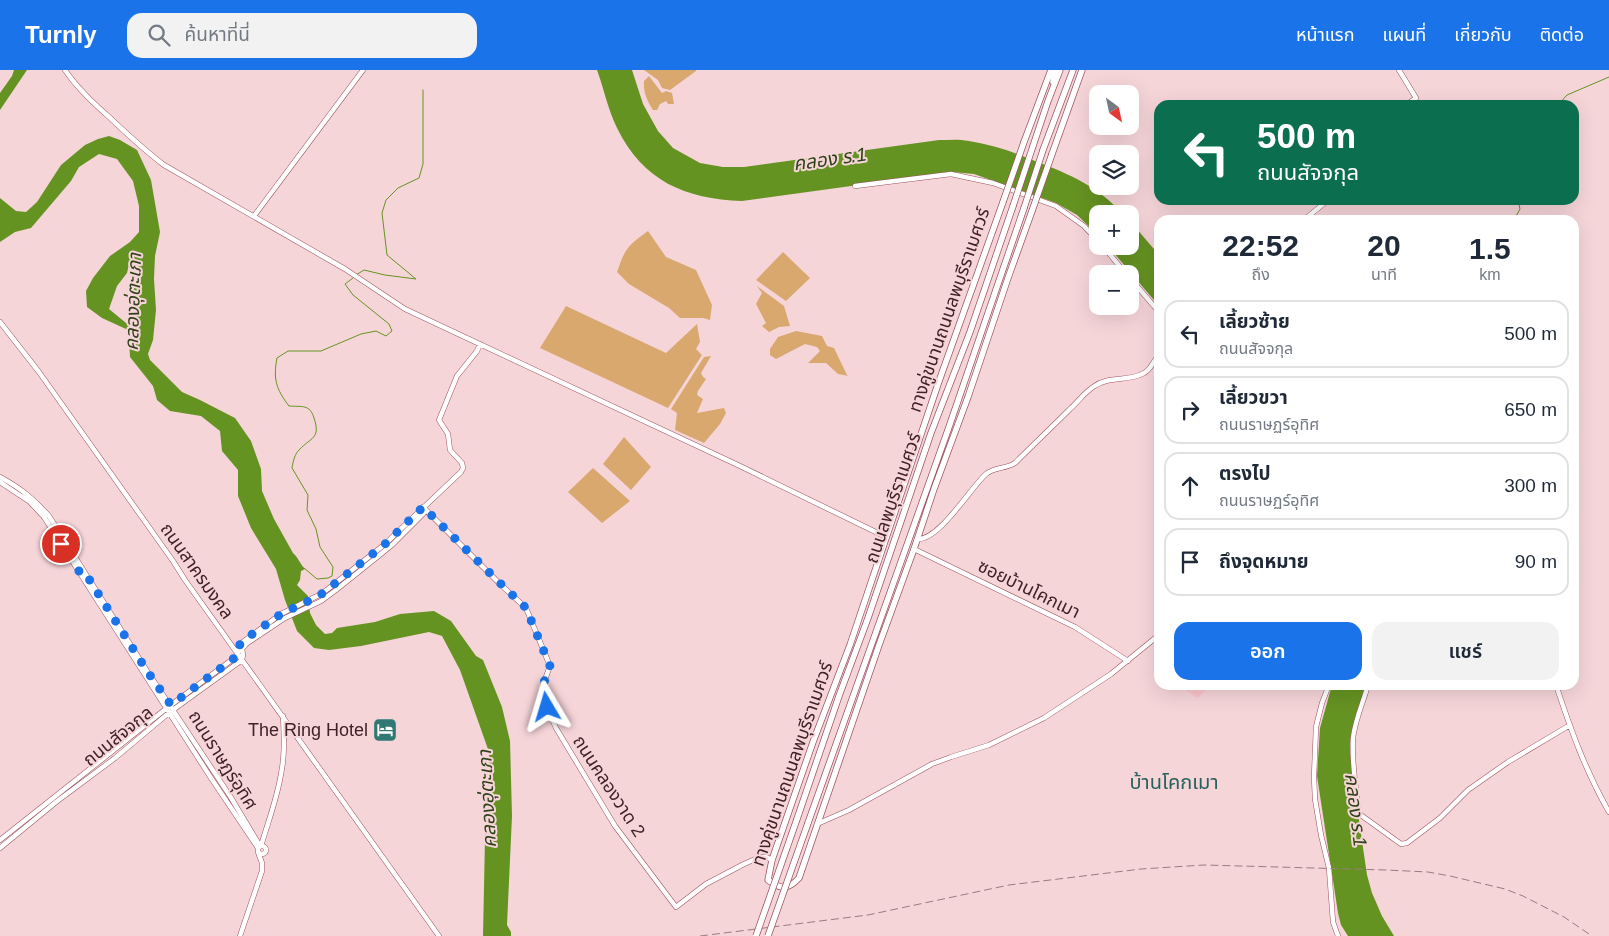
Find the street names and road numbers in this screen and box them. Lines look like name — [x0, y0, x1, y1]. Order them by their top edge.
street label: ทางคู่ขนานถนนลพบุรีราเมศวร์ — [905, 204, 996, 416]
street label: ถนนลพบุรีราเมศวร์ — [861, 429, 926, 566]
street label: ถนนสาครมงคล — [157, 519, 237, 623]
street label: ซอยบ้านโคกเมา — [975, 556, 1083, 622]
street label: ทางคู่ขนานถนนลพบุรีราเมศวร์ — [748, 658, 839, 870]
street label: ถนนสัจจกุล — [79, 702, 157, 771]
street label: ถนนราษฏร์อุทิศ — [184, 707, 261, 814]
street label: ถนนคลองวาด 2 — [569, 732, 649, 840]

